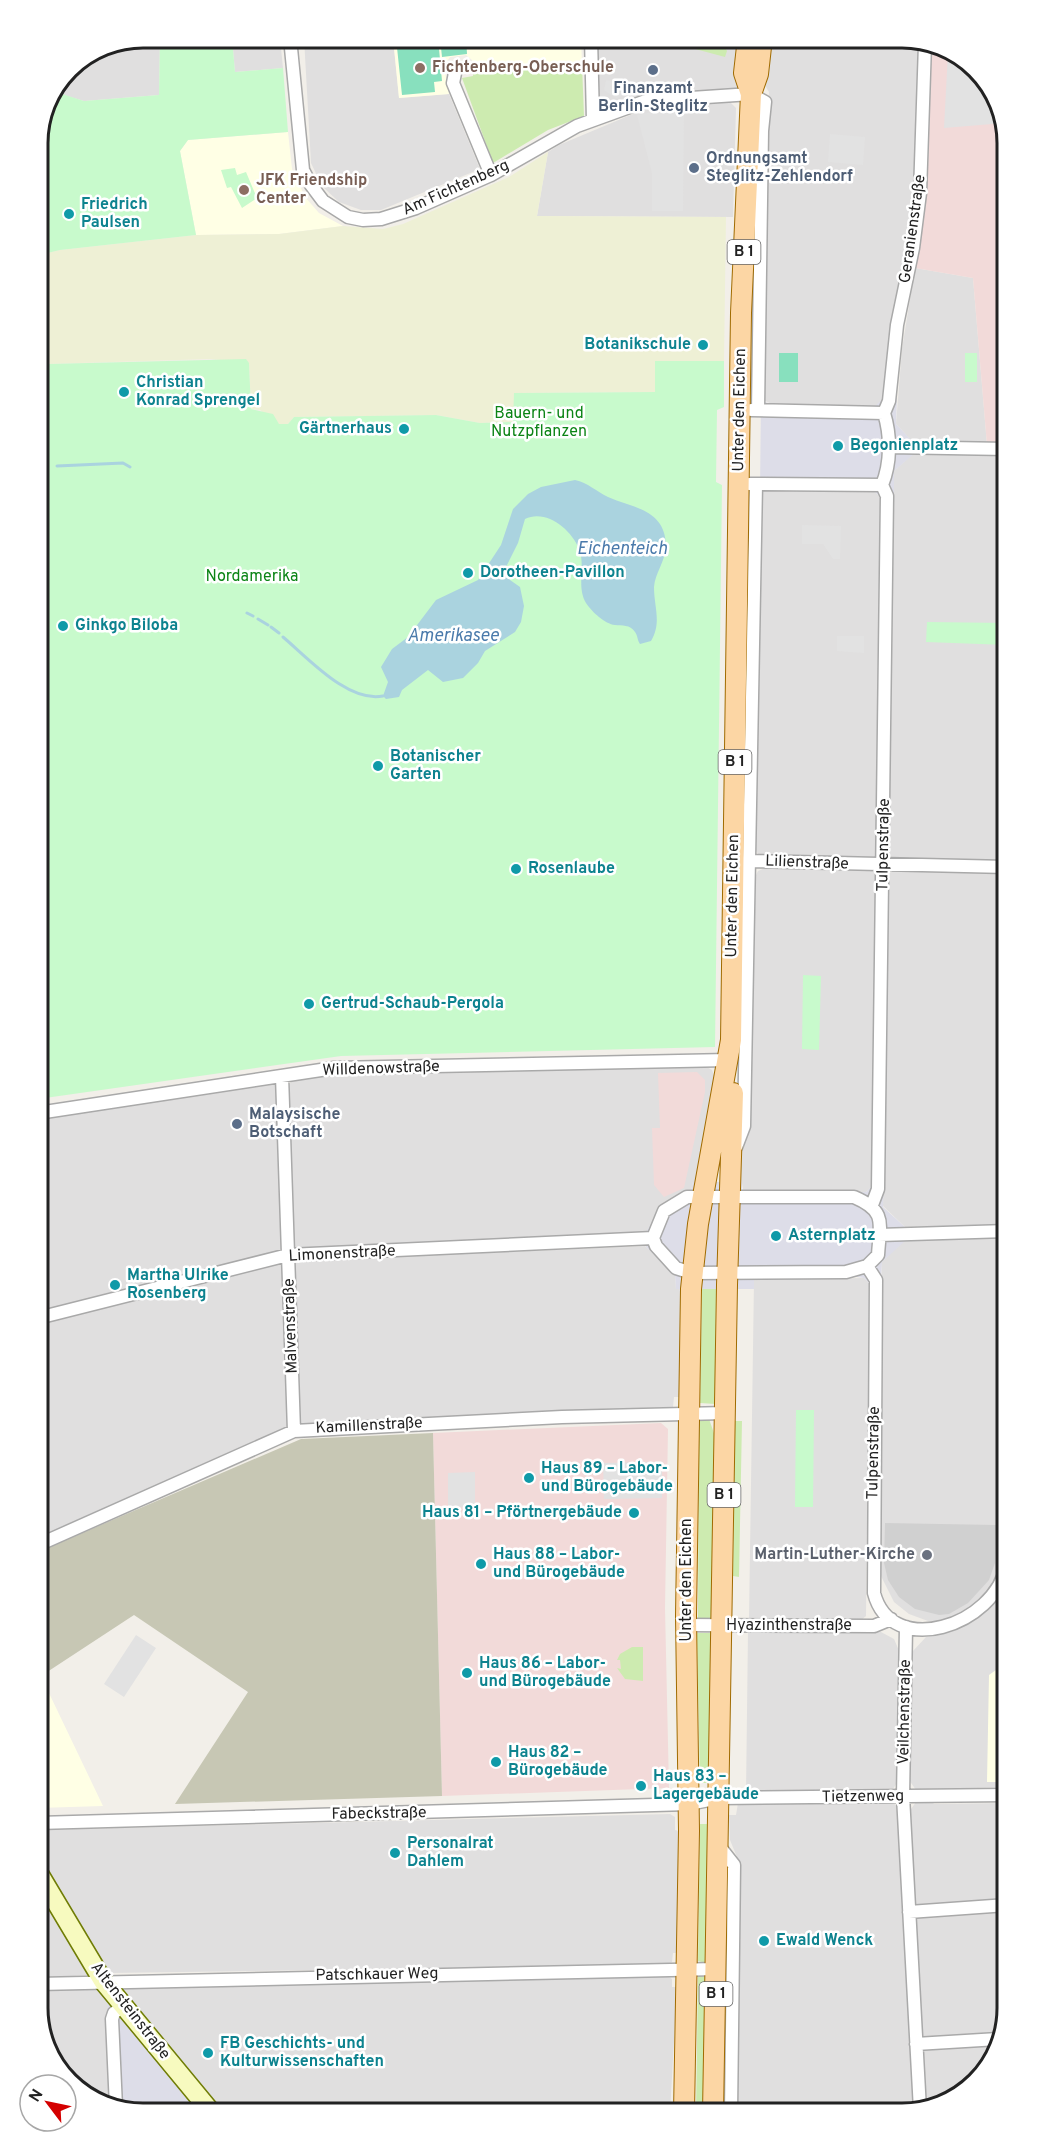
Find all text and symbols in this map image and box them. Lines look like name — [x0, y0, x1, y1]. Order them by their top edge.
place label: Fichtenberg-Oberschule — [432, 58, 614, 78]
marker: Fichtenberg-Oberschule — [413, 61, 427, 75]
marker: Finanzamt Berlin-Steglitz — [646, 63, 660, 77]
place label: Finanzamt Berlin-Steglitz — [598, 79, 708, 117]
place label: Ordnungsamt Steglitz-Zehlendorf — [706, 149, 853, 187]
street label: Am Fichtenberg — [400, 156, 512, 220]
marker: Ordnungsamt Steglitz-Zehlendorf — [687, 161, 701, 175]
place label: JFK Friendship Center — [256, 171, 367, 209]
street label: Geranienstraße — [895, 173, 931, 285]
marker: JFK Friendship Center — [237, 183, 251, 197]
place label: Friedrich Paulsen — [81, 195, 148, 233]
marker: Friedrich Paulsen — [62, 207, 76, 221]
road number: B 1 — [728, 240, 760, 264]
place label: Botanikschule — [584, 335, 691, 355]
marker: Botanikschule — [696, 338, 710, 352]
street label: Unter den Eichen — [729, 348, 751, 472]
place label: Christian Konrad Sprengel — [136, 373, 260, 411]
marker: Christian Konrad Sprengel — [117, 385, 131, 399]
park label: Bauern- und Nutzpflanzen — [491, 404, 587, 442]
place label: Gärtnerhaus — [299, 419, 392, 439]
marker: Gärtnerhaus — [397, 422, 411, 436]
place label: Begonienplatz — [850, 436, 958, 456]
marker: Begonienplatz — [831, 439, 845, 453]
water label: Eichenteich — [577, 538, 667, 561]
place label: Dorotheen-Pavillon — [480, 563, 625, 583]
marker: Dorotheen-Pavillon — [461, 566, 475, 580]
park label: Nordamerika — [206, 567, 298, 587]
place label: Ginkgo Biloba — [75, 616, 178, 636]
marker: Ginkgo Biloba — [56, 619, 70, 633]
water label: Amerikasee — [407, 625, 500, 648]
place label: Botanischer Garten — [390, 747, 481, 785]
road number: B 1 — [718, 750, 752, 774]
marker: Botanischer Garten — [371, 759, 385, 773]
street label: Tulpenstraße — [873, 798, 895, 892]
street label: Unter den Eichen — [722, 834, 744, 958]
street label: Lilienstraße — [765, 852, 849, 874]
place label: Rosenlaube — [528, 859, 615, 879]
marker: Rosenlaube — [509, 862, 523, 876]
place label: Gertrud-Schaub-Pergola — [321, 994, 504, 1014]
marker: Gertrud-Schaub-Pergola — [302, 997, 316, 1011]
street label: Willdenowstraße — [322, 1057, 440, 1081]
place label: Malaysische Botschaft — [249, 1105, 340, 1143]
marker: Malaysische Botschaft — [230, 1117, 244, 1131]
place label: Asternplatz — [788, 1226, 876, 1246]
marker: Asternplatz — [769, 1229, 783, 1243]
street label: Limonenstraße — [288, 1241, 396, 1267]
place label: Martha Ulrike Rosenberg — [127, 1266, 229, 1304]
marker: Martha Ulrike Rosenberg — [108, 1278, 122, 1292]
street label: Malvenstraße — [279, 1278, 303, 1374]
street label: Tulpenstraße — [863, 1406, 885, 1500]
street label: Kamillenstraße — [315, 1413, 423, 1439]
place label: Haus 89 – Labor- und Bürogebäude — [541, 1459, 673, 1497]
marker: Haus 89 – Labor- und Bürogebäude — [522, 1471, 536, 1485]
road number: B 1 — [708, 1483, 740, 1507]
place label: Haus 81 – Pförtnergebäude — [422, 1503, 622, 1523]
marker: Haus 81 – Pförtnergebäude — [627, 1506, 641, 1520]
street label: Unter den Eichen — [677, 1518, 697, 1642]
place label: Haus 88 – Labor- und Bürogebäude — [493, 1545, 625, 1583]
place label: Martin-Luther-Kirche — [754, 1545, 915, 1565]
marker: Martin-Luther-Kirche — [920, 1548, 934, 1562]
marker: Haus 88 – Labor- und Bürogebäude — [474, 1557, 488, 1571]
street label: Hyazinthenstraße — [726, 1616, 852, 1636]
place label: Haus 86 – Labor- und Bürogebäude — [479, 1654, 611, 1692]
street label: Veilchenstraße — [894, 1659, 916, 1765]
marker: Haus 86 – Labor- und Bürogebäude — [460, 1666, 474, 1680]
place label: Haus 82 – Bürogebäude — [508, 1743, 608, 1781]
marker: Haus 82 – Bürogebäude — [489, 1755, 503, 1769]
place label: Haus 83 – Lagergebäude — [653, 1767, 759, 1805]
marker: Haus 83 – Lagergebäude — [634, 1779, 648, 1793]
street label: Tietzenweg — [822, 1786, 904, 1808]
street label: Fabeckstraße — [331, 1803, 427, 1825]
place label: Personalrat Dahlem — [407, 1834, 494, 1872]
marker: Personalrat Dahlem — [388, 1846, 402, 1860]
place label: Ewald Wenck — [776, 1931, 873, 1951]
marker: Ewald Wenck — [757, 1934, 771, 1948]
street label: Altensteinstraße — [86, 1958, 174, 2064]
street label: Patschkauer Weg — [315, 1964, 439, 1986]
road number: B 1 — [700, 1982, 732, 2006]
place label: FB Geschichts- und Kulturwissenschaften — [220, 2034, 384, 2072]
marker: FB Geschichts- und Kulturwissenschaften — [201, 2046, 215, 2060]
north arrow — [18, 2073, 78, 2133]
text: N — [25, 2086, 49, 2106]

